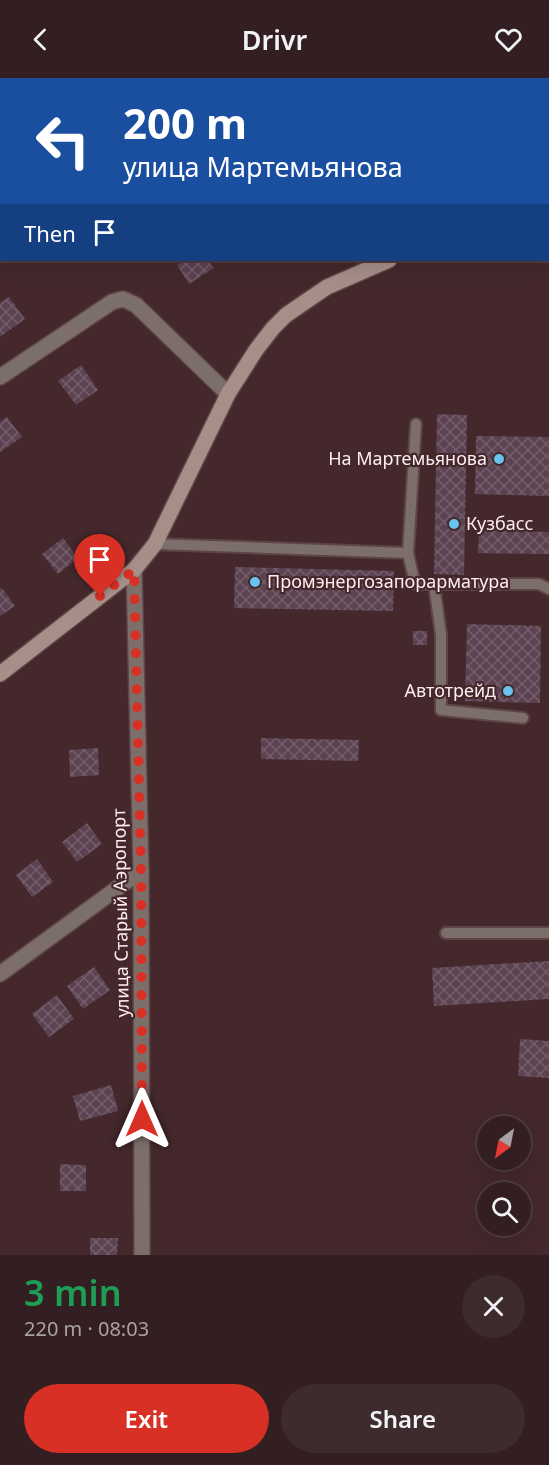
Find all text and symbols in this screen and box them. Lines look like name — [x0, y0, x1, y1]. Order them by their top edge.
text: Drivr — [242, 21, 307, 58]
icon: back — [24, 23, 57, 56]
icon: heart — [492, 23, 525, 56]
text: 200 m — [123, 94, 247, 151]
icon: left — [24, 102, 102, 180]
text: улица Мартемьянова — [123, 148, 403, 185]
icon: arrive — [88, 216, 121, 249]
text: Then — [24, 218, 76, 248]
place label: На Мартемьянова — [328, 446, 487, 470]
marker: На Мартемьянова — [492, 452, 506, 466]
place label: Кузбасс — [466, 511, 533, 535]
marker: Кузбасс — [447, 517, 461, 531]
pin — [74, 534, 125, 596]
icon: arrive — [83, 543, 116, 576]
place label: Промэнергозапорарматура — [267, 569, 509, 593]
marker: Промэнергозапорарматура — [248, 575, 262, 589]
place label: Автотрейд — [405, 678, 496, 702]
marker: Автотрейд — [501, 684, 515, 698]
street label: улица Старый Аэропорт — [106, 808, 134, 1018]
position arrow — [110, 1087, 174, 1151]
north arrow — [477, 1116, 531, 1170]
map controls — [477, 1116, 531, 1236]
button: search — [477, 1182, 531, 1236]
text: 3 min — [24, 1268, 122, 1317]
button: close — [462, 1275, 525, 1338]
text: 220 m · 08:03 — [24, 1315, 149, 1342]
button: Exit — [24, 1384, 269, 1453]
button: Share — [281, 1384, 525, 1453]

